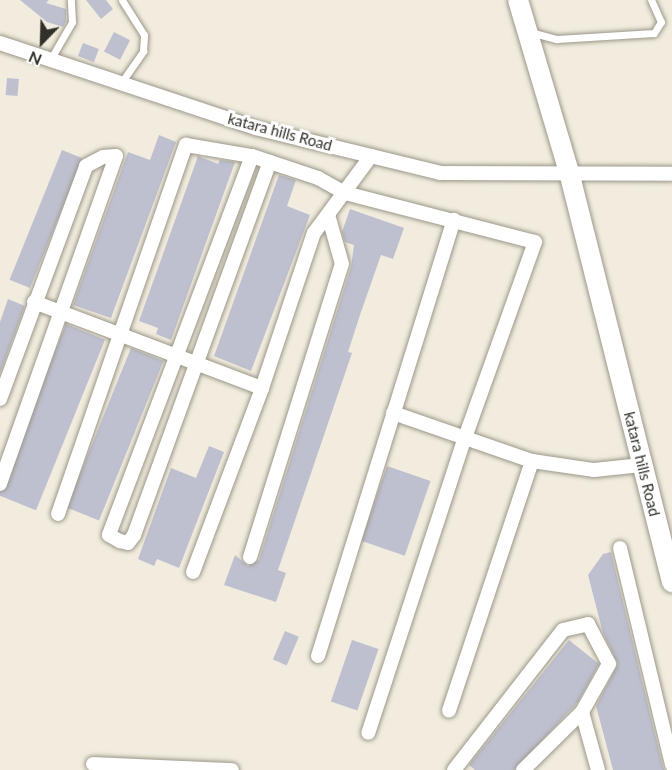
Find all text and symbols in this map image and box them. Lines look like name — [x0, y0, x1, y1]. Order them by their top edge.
north arrow — [12, 12, 72, 72]
text: N — [25, 48, 44, 70]
street label: katara hills Road — [226, 109, 334, 155]
street label: katara hills Road — [620, 410, 664, 518]

